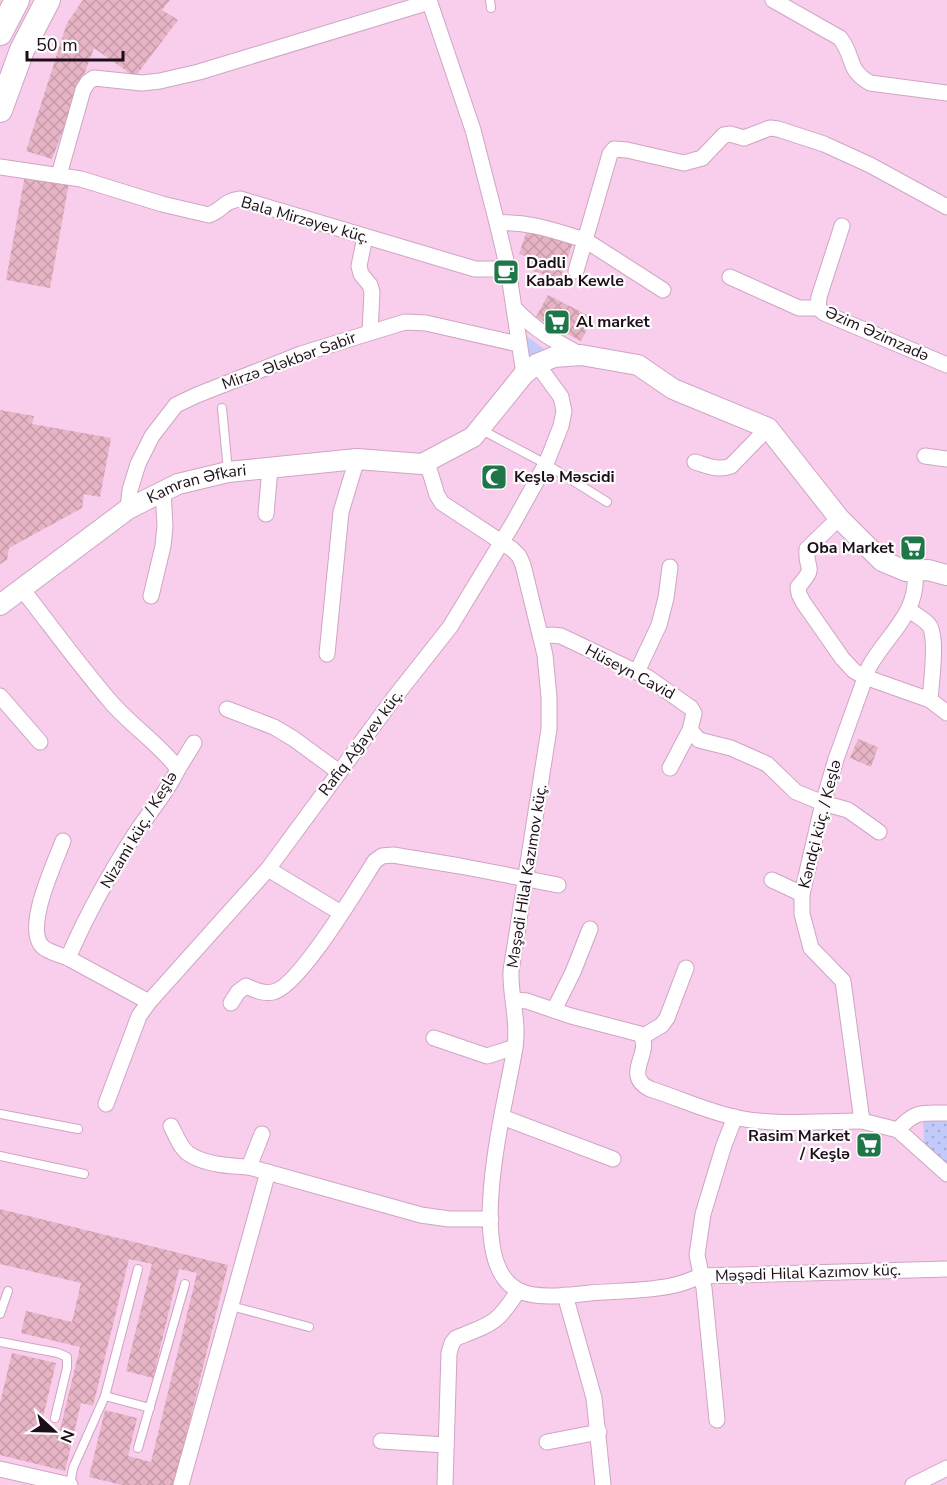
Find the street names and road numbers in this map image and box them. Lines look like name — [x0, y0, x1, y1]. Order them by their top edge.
street label: Bala Mirzəyev küç. — [238, 191, 372, 249]
street label: Əzim Əzimzadə — [821, 301, 933, 367]
street label: Mirzə Ələkbər Sabir — [219, 326, 359, 395]
street label: Kamran Əfkari — [143, 459, 247, 509]
street label: Hüseyn Cavid — [581, 639, 679, 705]
street label: Rafiq Ağayev küç. — [314, 685, 408, 801]
street label: Kəndçi küç. / Keşlə — [793, 757, 847, 891]
street label: Nizami küç. / Keşlə — [95, 767, 183, 893]
street label: Məşədi Hilal Kazımov küç. — [502, 782, 552, 970]
street label: Məşədi Hilal Kazımov küç. — [715, 1259, 901, 1287]

